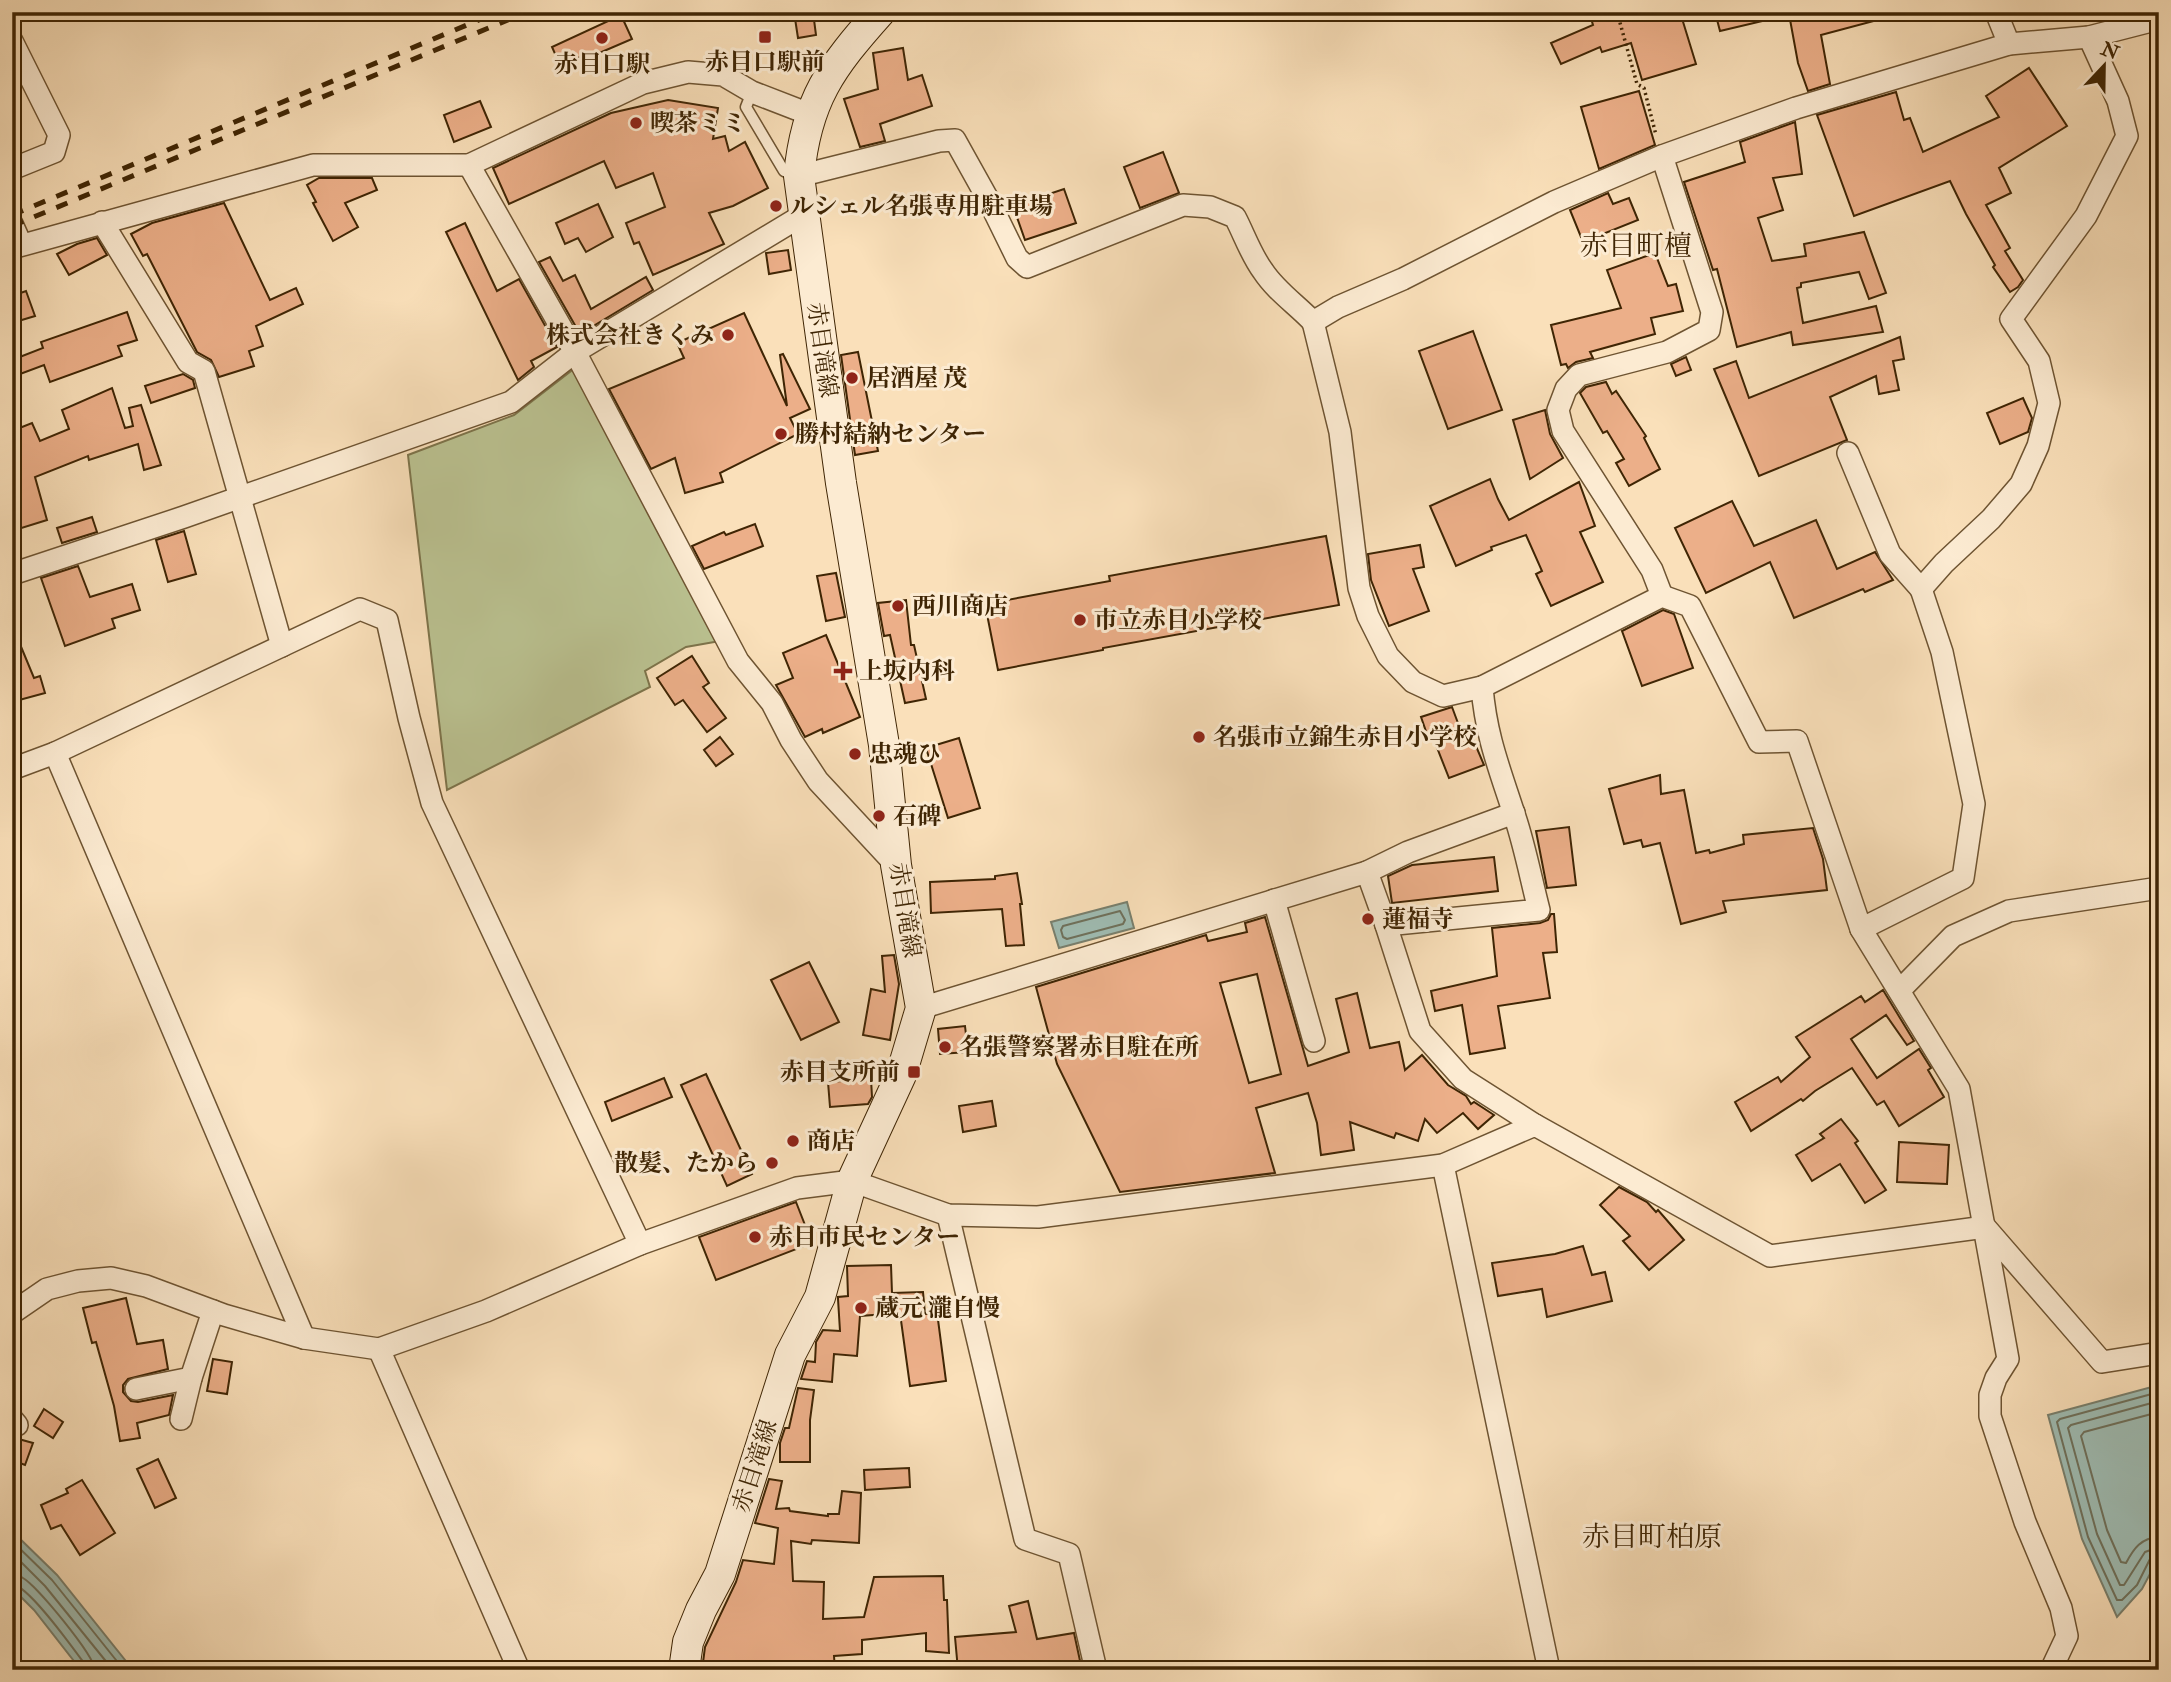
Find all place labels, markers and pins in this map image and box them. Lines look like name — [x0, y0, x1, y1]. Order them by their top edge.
marker: 赤目口駅前 — [757, 29, 773, 45]
marker: 赤目口駅 — [594, 30, 610, 46]
place label: 赤目口駅前 — [705, 47, 825, 78]
place label: 赤目口駅 — [554, 49, 650, 80]
place label: 喫茶ミミ — [650, 108, 746, 139]
marker: 喫茶ミミ — [628, 115, 644, 131]
place label: ルシェル名張専用駐車場 — [790, 191, 1053, 222]
marker: ルシェル名張専用駐車場 — [768, 198, 784, 214]
place label: 株式会社きくみ — [546, 320, 714, 351]
marker: 株式会社きくみ — [720, 327, 736, 343]
place label: 居酒屋 茂 — [866, 363, 967, 394]
marker: 居酒屋 茂 — [844, 370, 860, 386]
place label: 勝村結納センター — [795, 419, 986, 450]
marker: 勝村結納センター — [773, 426, 789, 442]
place label: 西川商店 — [912, 591, 1008, 622]
marker: 西川商店 — [890, 598, 906, 614]
place label: 市立赤目小学校 — [1094, 605, 1262, 636]
marker: 市立赤目小学校 — [1072, 612, 1088, 628]
place label: 上坂内科 — [859, 656, 955, 687]
marker: 上坂内科 — [833, 661, 853, 681]
place label: 名張市立錦生赤目小学校 — [1213, 722, 1477, 753]
marker: 名張市立錦生赤目小学校 — [1191, 729, 1207, 745]
place label: 忠魂ひ — [869, 739, 941, 770]
marker: 忠魂ひ — [847, 746, 863, 762]
place label: 石碑 — [893, 801, 941, 832]
marker: 石碑 — [871, 808, 887, 824]
place label: 蓮福寺 — [1382, 904, 1454, 935]
marker: 蓮福寺 — [1360, 911, 1376, 927]
place label: 名張警察署赤目駐在所 — [959, 1032, 1199, 1063]
marker: 名張警察署赤目駐在所 — [937, 1039, 953, 1055]
place label: 赤目支所前 — [780, 1057, 900, 1088]
marker: 赤目支所前 — [906, 1064, 922, 1080]
place label: 商店 — [807, 1126, 855, 1157]
marker: 商店 — [785, 1133, 801, 1149]
place label: 散髪、たから — [614, 1148, 758, 1179]
marker: 散髪、たから — [764, 1155, 780, 1171]
place label: 赤目市民センター — [769, 1222, 960, 1253]
marker: 赤目市民センター — [747, 1229, 763, 1245]
place label: 蔵元 瀧自慢 — [875, 1293, 1000, 1324]
marker: 蔵元 瀧自慢 — [853, 1300, 869, 1316]

